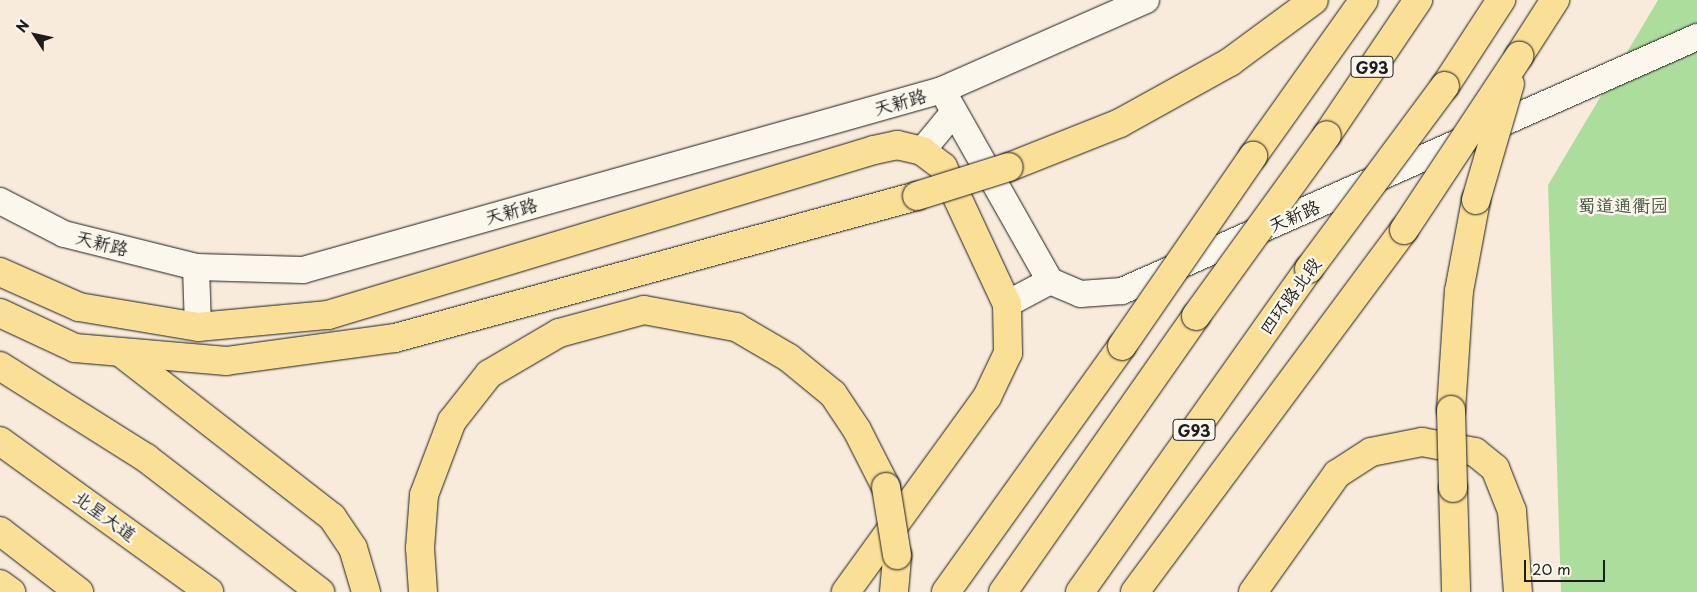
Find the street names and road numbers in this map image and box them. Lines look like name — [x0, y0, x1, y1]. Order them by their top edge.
road number: G93 — [1350, 54, 1394, 80]
street label: 天新路 — [871, 84, 929, 120]
street label: 天新路 — [482, 193, 540, 229]
street label: 天新路 — [1265, 195, 1323, 237]
street label: 天新路 — [73, 226, 131, 260]
street label: 四环路北段 — [1255, 253, 1325, 339]
road number: G93 — [1172, 416, 1216, 444]
street label: 北星大道 — [70, 486, 140, 546]

